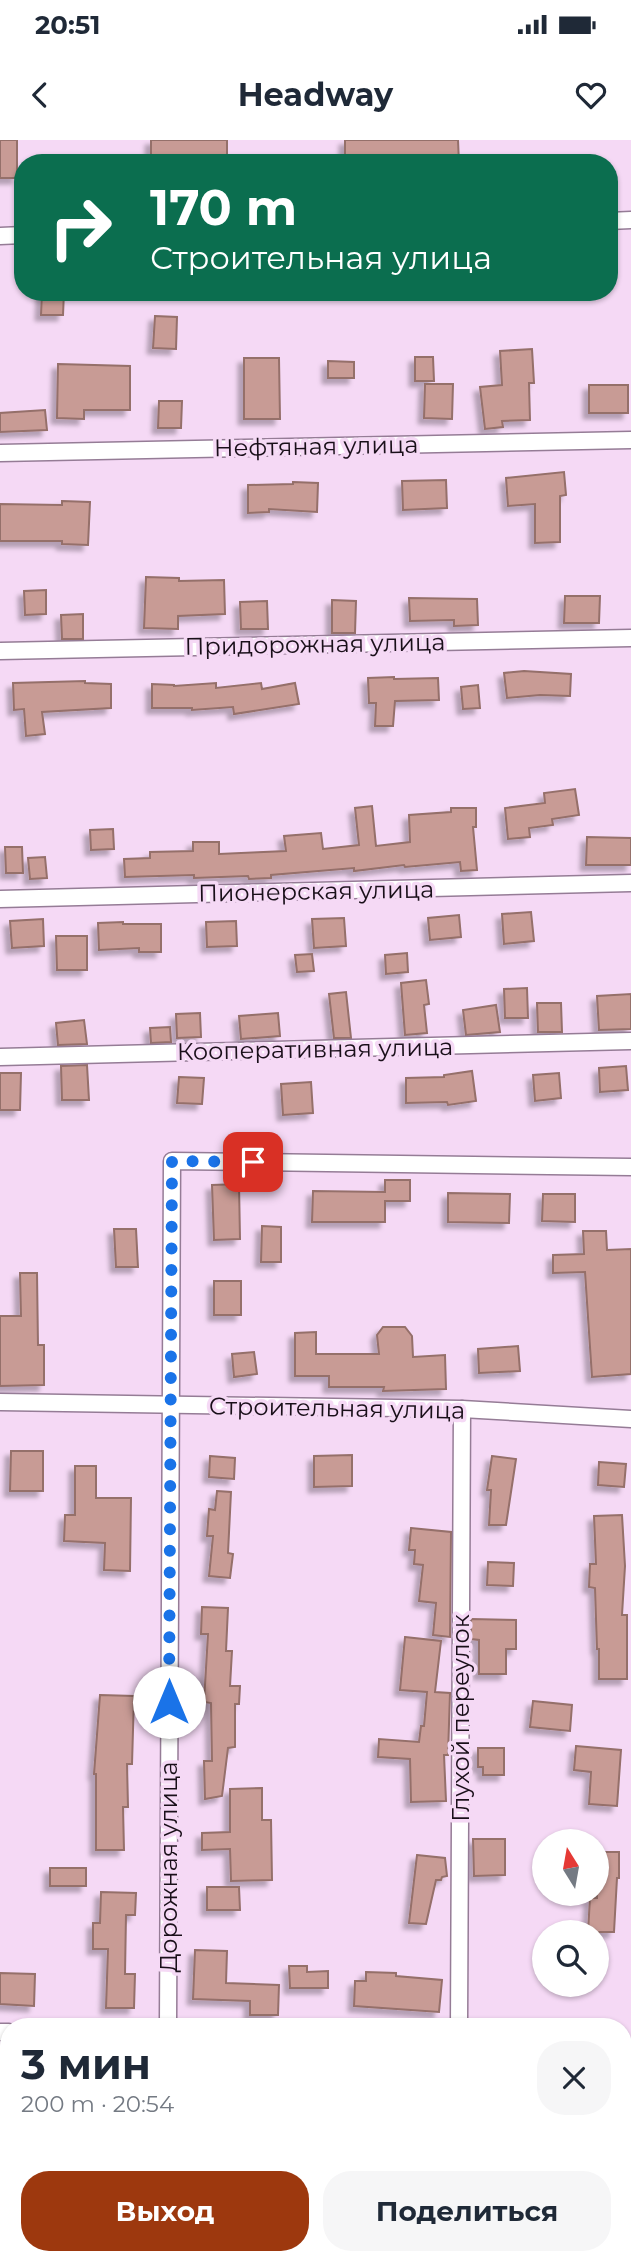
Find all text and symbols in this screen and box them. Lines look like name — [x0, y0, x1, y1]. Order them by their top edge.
text: 20:51 — [35, 9, 100, 41]
text: Headway — [238, 75, 393, 114]
icon: back — [21, 76, 59, 114]
icon: heart — [572, 76, 610, 114]
text: 170 m — [150, 178, 297, 237]
icon: right — [35, 182, 126, 273]
text: Строительная улица — [150, 238, 492, 277]
street label: Нефтяная улица — [214, 430, 418, 462]
street label: Придорожная улица — [184, 627, 446, 661]
street label: Пионерская улица — [198, 874, 434, 908]
street label: Кооперативная улица — [177, 1032, 453, 1066]
pin — [223, 1132, 283, 1192]
icon: arrive — [234, 1143, 272, 1181]
street label: Строительная улица — [209, 1391, 465, 1425]
street label: Глухой переулок — [446, 1614, 475, 1822]
position arrow — [132, 1665, 206, 1739]
street label: Дорожная улица — [154, 1761, 183, 1973]
north arrow — [532, 1829, 609, 1906]
map controls — [532, 1829, 609, 1997]
button: search — [532, 1920, 609, 1997]
text: 3 мин — [21, 2038, 151, 2090]
button: close — [537, 2041, 611, 2115]
text: 200 m · 20:54 — [21, 2090, 174, 2118]
button: Выход — [21, 2171, 309, 2251]
button: Поделиться — [323, 2171, 611, 2251]

